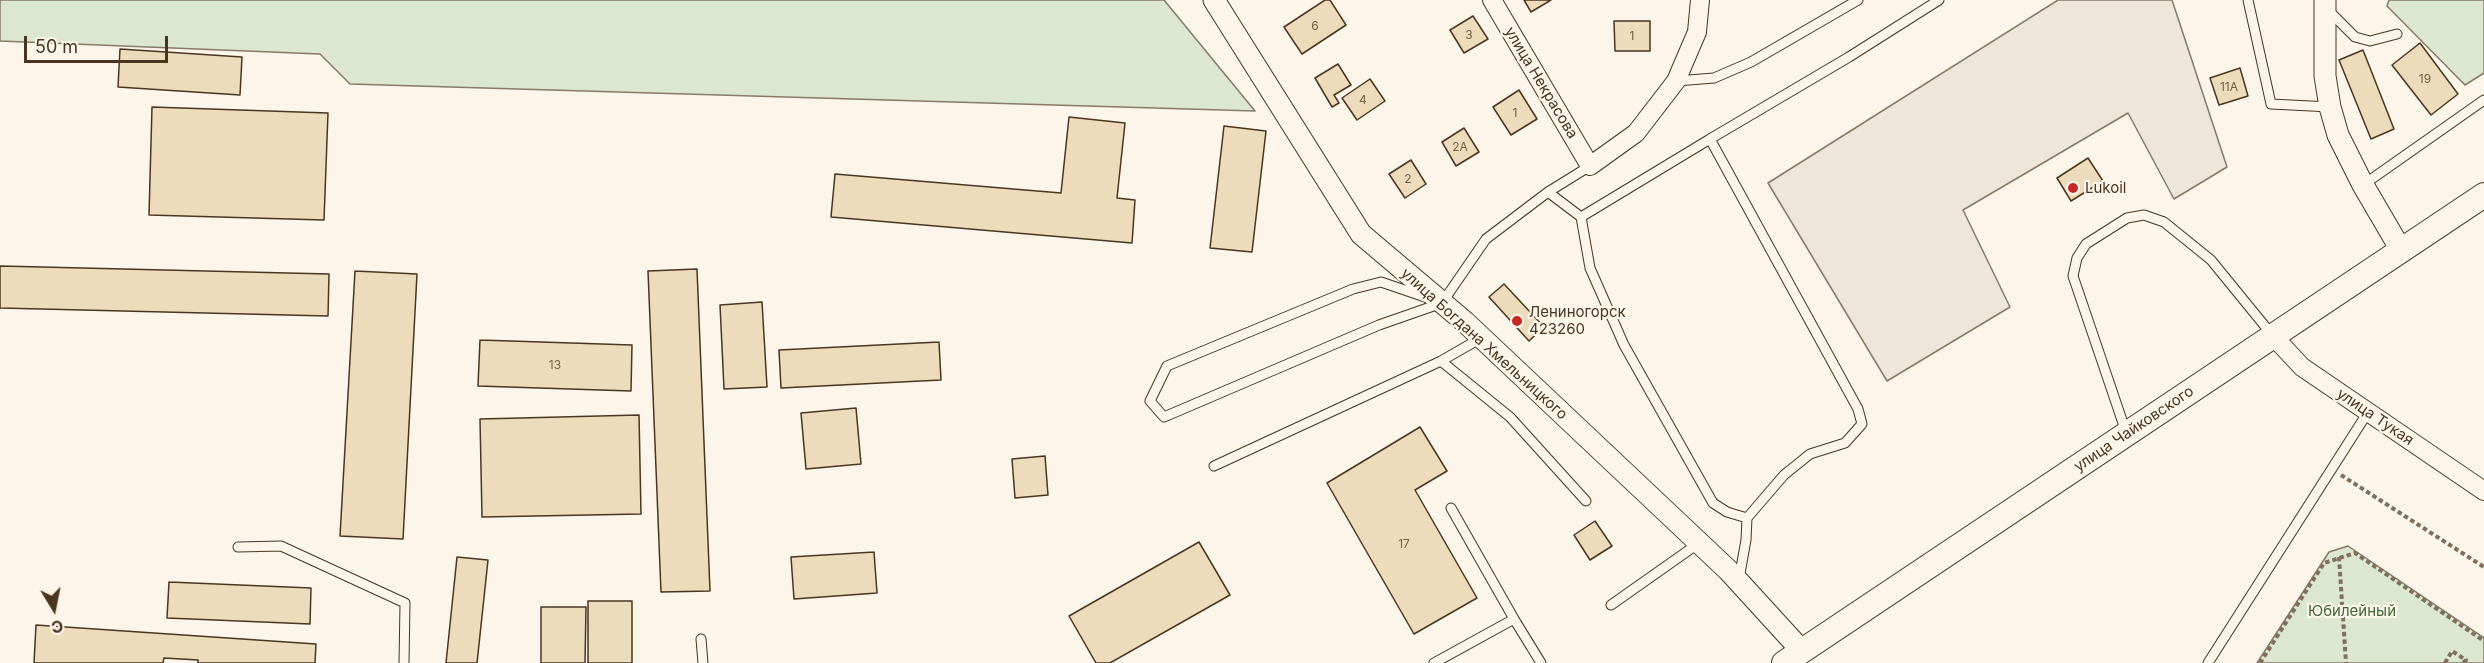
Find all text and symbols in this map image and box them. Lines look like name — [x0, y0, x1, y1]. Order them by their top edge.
house number: 6 — [1311, 19, 1319, 33]
scale bar — [27, 24, 171, 62]
street label: улица Некрасова — [1501, 24, 1581, 142]
house number: 3 — [1465, 28, 1473, 42]
house number: 1 — [1630, 29, 1634, 43]
text: 50 m — [35, 36, 78, 57]
house number: 19 — [2419, 72, 2431, 86]
house number: 11А — [2220, 80, 2238, 94]
house number: 4 — [1359, 93, 1367, 107]
house number: 1 — [1513, 106, 1517, 120]
house number: 2А — [1452, 140, 1468, 154]
house number: 2 — [1404, 172, 1412, 186]
place label: Lukoil — [2085, 179, 2127, 197]
marker: Lukoil — [2066, 181, 2080, 195]
street label: улица Богдана Хмельницкого — [1397, 264, 1571, 424]
place label: Лениногорск 423260 — [1529, 303, 1626, 338]
marker: Лениногорск 423260 — [1510, 314, 1524, 328]
house number: 13 — [549, 358, 561, 372]
street label: улица Чайковского — [2071, 382, 2197, 476]
street label: улица Тукая — [2333, 385, 2417, 449]
house number: 17 — [1398, 537, 1410, 551]
north arrow — [24, 579, 84, 639]
park label: Юбилейный — [2308, 602, 2396, 620]
text: С — [50, 616, 65, 638]

